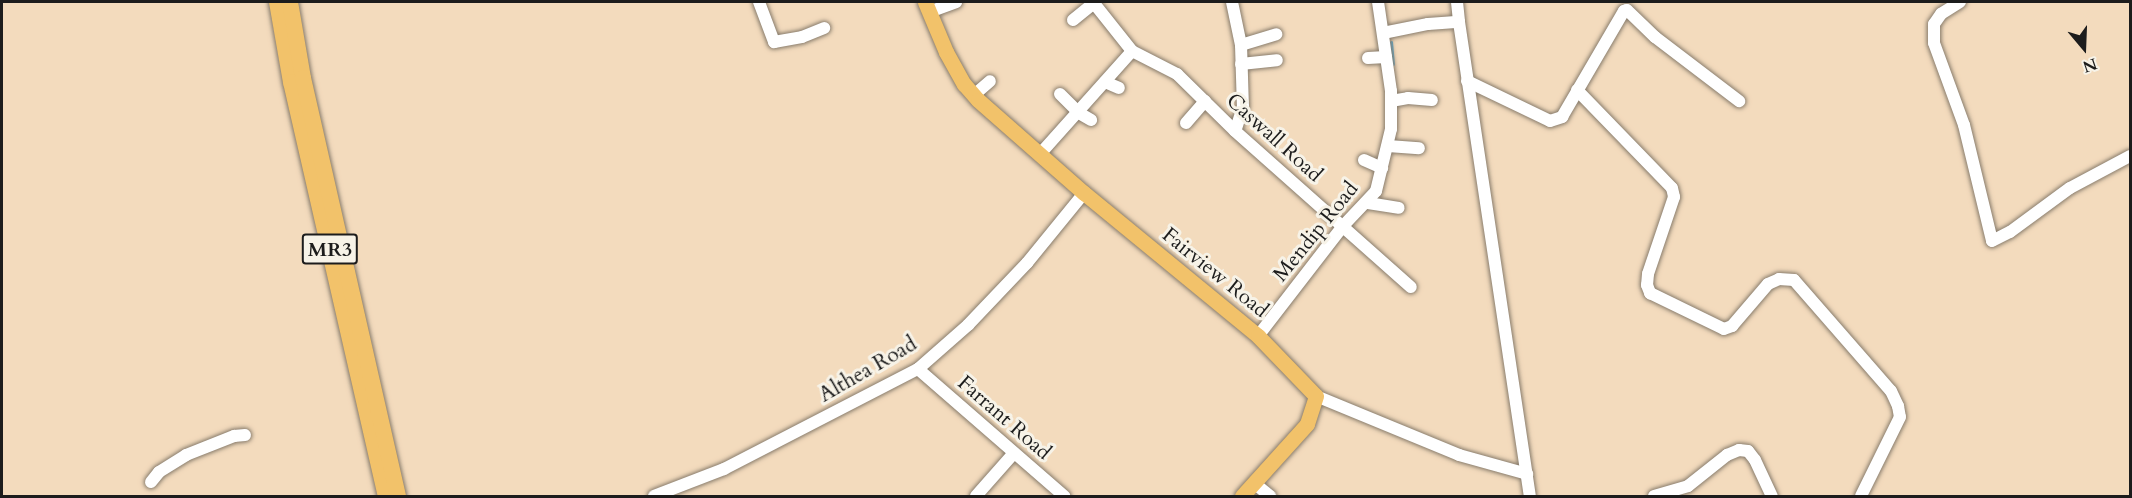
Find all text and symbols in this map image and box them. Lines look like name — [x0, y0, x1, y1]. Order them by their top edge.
north arrow — [2054, 18, 2114, 78]
text: N — [2080, 52, 2100, 78]
street label: Caswall Road — [1221, 88, 1327, 188]
street label: Mendip Road — [1268, 177, 1364, 287]
street label: Fairview Road — [1157, 223, 1273, 323]
road number: MR3 — [302, 232, 358, 266]
street label: Althea Road — [815, 332, 921, 408]
street label: Farrant Road — [952, 371, 1056, 465]

